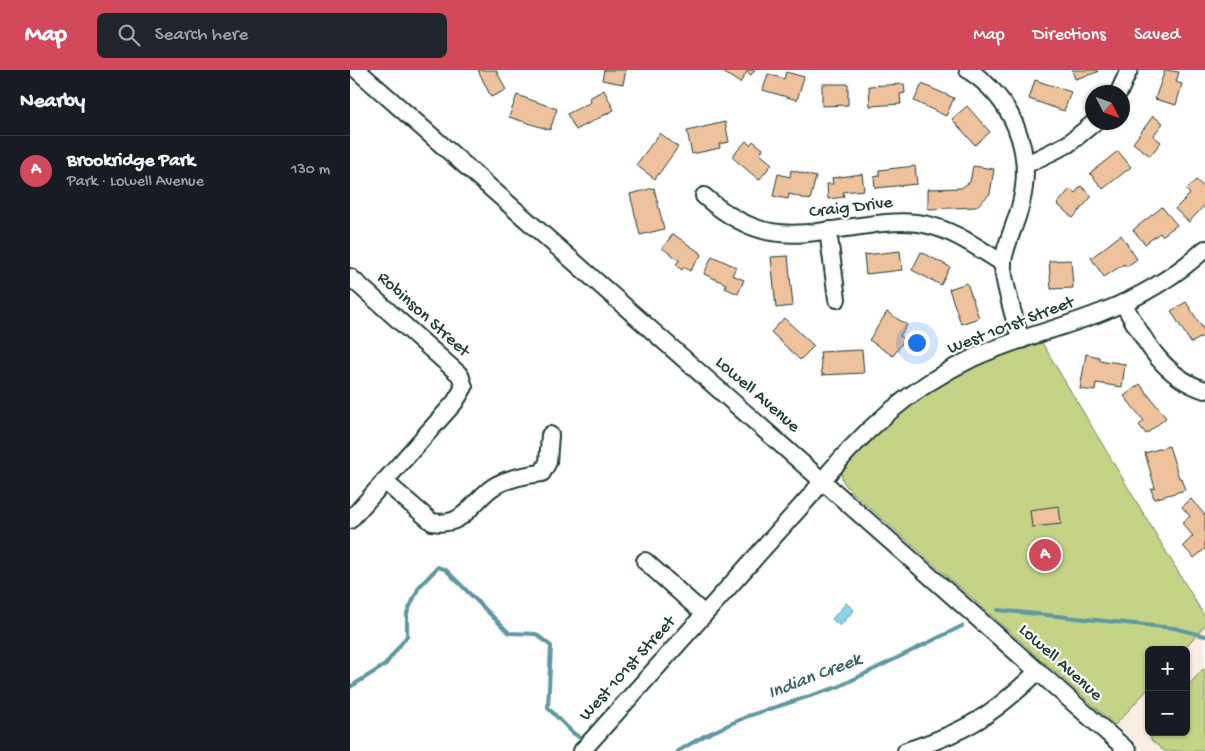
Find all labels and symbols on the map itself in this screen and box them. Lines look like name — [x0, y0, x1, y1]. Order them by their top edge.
north arrow — [1085, 85, 1130, 130]
street label: Craig Drive — [808, 192, 895, 224]
street label: Robinson Street — [372, 268, 475, 363]
street label: West 101st Street — [945, 292, 1079, 360]
your location — [904, 330, 930, 356]
street label: Lowell Avenue — [710, 352, 804, 438]
pin: A — [1029, 536, 1061, 574]
street label: West 101st Street — [575, 611, 682, 726]
street label: Lowell Avenue — [1014, 620, 1107, 707]
water label: Indian Creek — [765, 648, 866, 705]

